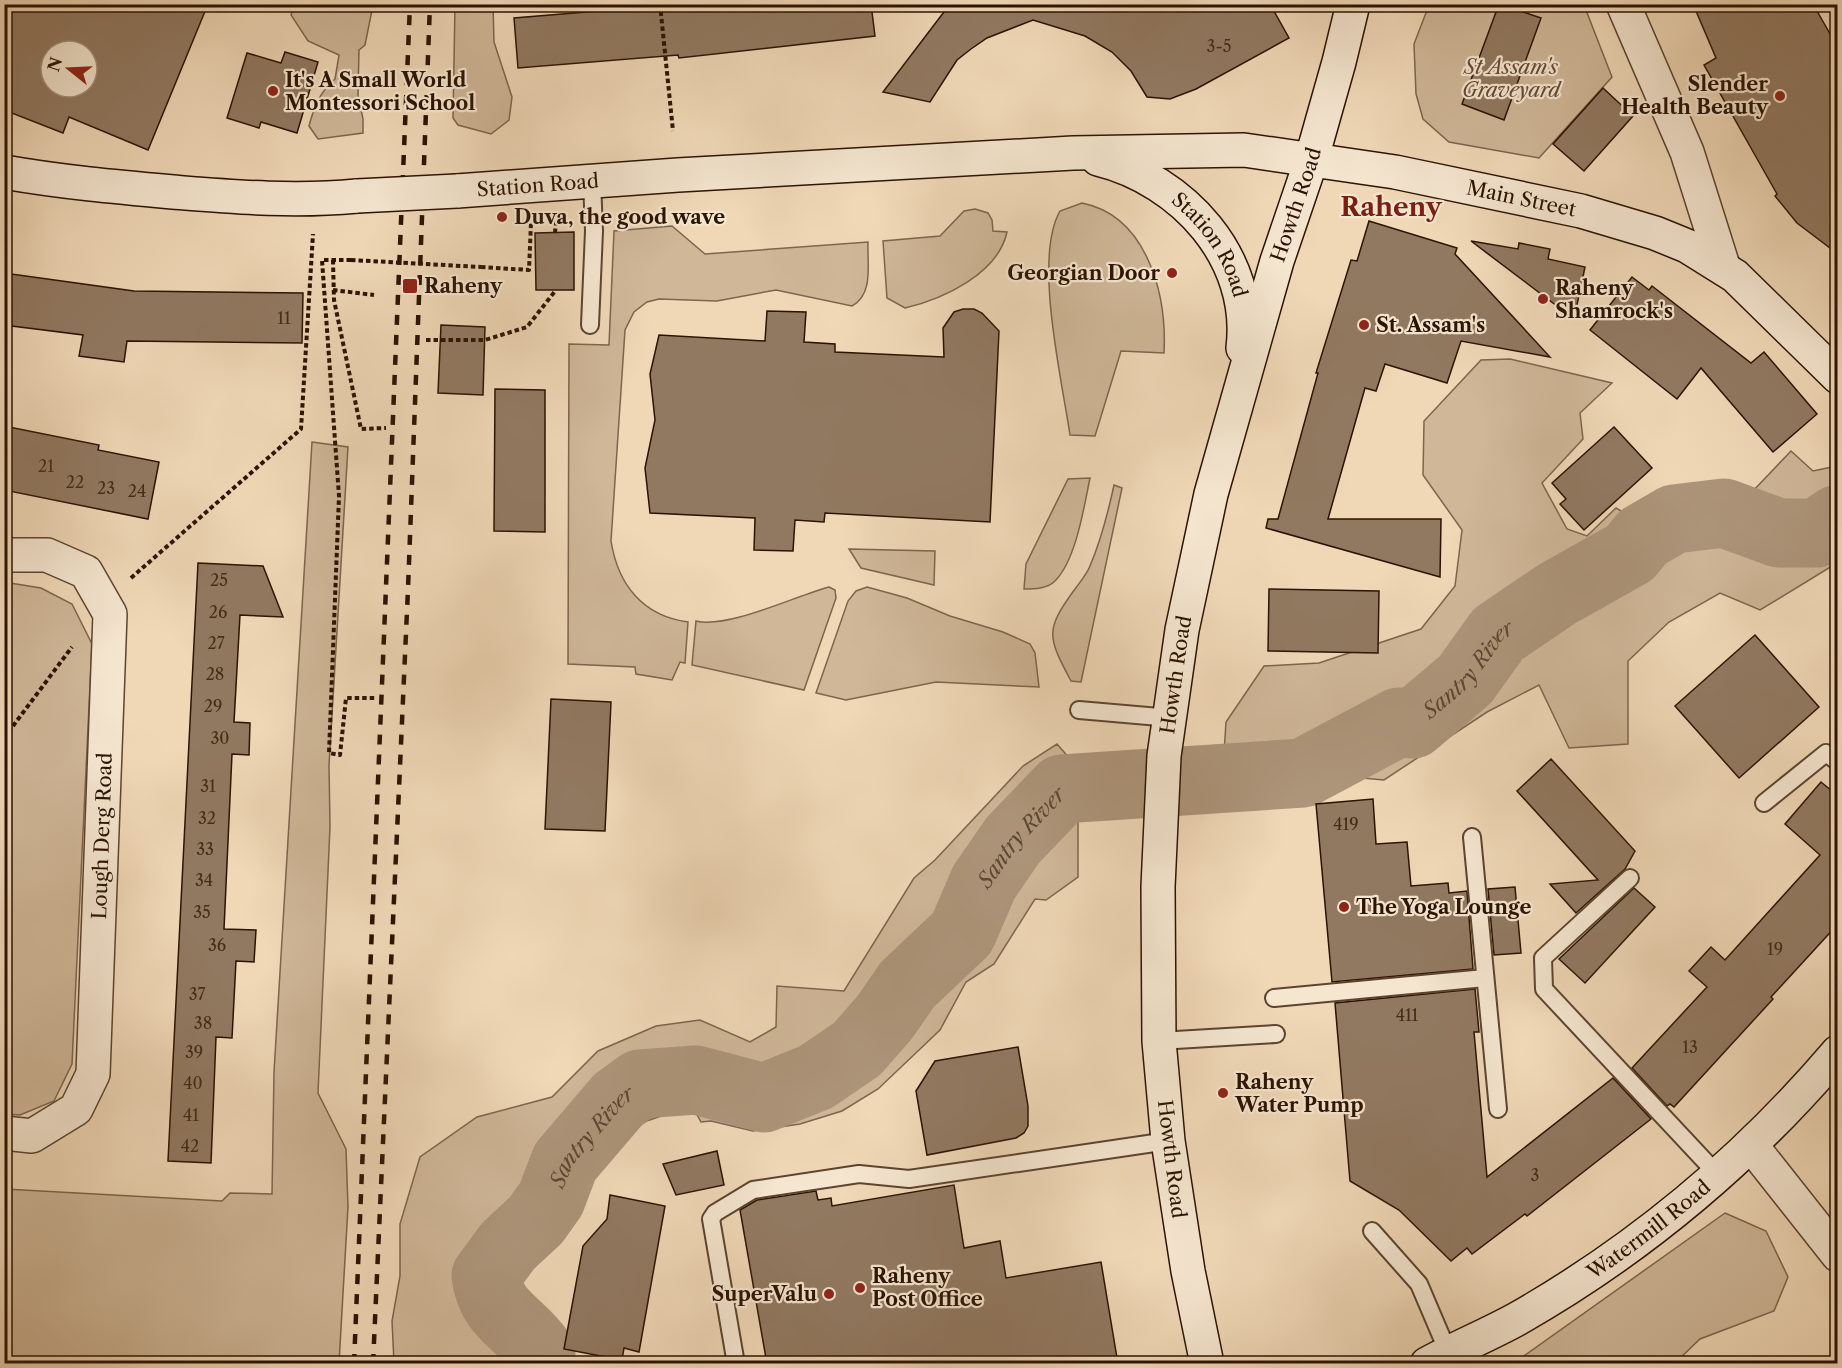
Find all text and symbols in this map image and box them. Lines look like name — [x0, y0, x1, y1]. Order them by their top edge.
house number: 3-5 — [1207, 36, 1231, 56]
north arrow — [39, 39, 99, 99]
text: N — [43, 55, 66, 74]
park label: St Assam's Graveyard — [1462, 55, 1562, 102]
place label: It's A Small World Montessori School — [285, 68, 475, 115]
place label: Slender Health Beauty — [1621, 72, 1769, 119]
marker: It's A Small World Montessori School — [266, 84, 280, 98]
marker: Slender Health Beauty — [1773, 89, 1787, 103]
street label: Howth Road — [1266, 145, 1326, 265]
street label: Station Road — [476, 169, 600, 202]
street label: Main Street — [1465, 175, 1578, 222]
street label: Station Road — [1167, 187, 1252, 300]
district label: Raheny — [1340, 191, 1443, 223]
place label: Duva, the good wave — [514, 205, 725, 229]
marker: Duva, the good wave — [495, 210, 509, 224]
place label: Georgian Door — [1007, 261, 1160, 285]
marker: Georgian Door — [1165, 266, 1179, 280]
place label: Raheny — [424, 274, 503, 298]
place label: Raheny Shamrock's — [1555, 276, 1673, 323]
marker: Raheny — [401, 277, 419, 295]
marker: Raheny Shamrock's — [1536, 292, 1550, 306]
house number: 11 — [277, 308, 291, 328]
place label: St. Assam's — [1376, 313, 1485, 337]
marker: St. Assam's — [1357, 318, 1371, 332]
house number: 21 — [38, 456, 54, 476]
house number: 22 — [66, 472, 84, 492]
house number: 23 — [97, 478, 115, 498]
house number: 24 — [128, 481, 146, 501]
house number: 25 — [210, 570, 228, 590]
house number: 26 — [209, 602, 227, 622]
street label: Howth Road — [1155, 613, 1197, 736]
water label: Santry River — [1416, 614, 1519, 724]
house number: 27 — [207, 633, 225, 653]
house number: 28 — [206, 664, 224, 684]
house number: 29 — [204, 696, 222, 716]
house number: 30 — [211, 728, 229, 748]
street label: Lough Derg Road — [87, 752, 117, 920]
house number: 31 — [200, 776, 216, 796]
water label: Santry River — [971, 780, 1071, 894]
house number: 32 — [198, 808, 216, 828]
house number: 419 — [1333, 814, 1359, 834]
house number: 33 — [196, 839, 214, 859]
house number: 34 — [195, 870, 213, 890]
place label: The Yoga Lounge — [1356, 895, 1531, 919]
marker: The Yoga Lounge — [1337, 900, 1351, 914]
house number: 35 — [193, 902, 211, 922]
house number: 36 — [208, 935, 226, 955]
house number: 19 — [1767, 939, 1783, 959]
house number: 37 — [189, 984, 205, 1004]
house number: 411 — [1396, 1005, 1419, 1025]
house number: 38 — [194, 1013, 212, 1033]
house number: 13 — [1682, 1037, 1698, 1057]
house number: 39 — [185, 1042, 203, 1062]
place label: Raheny Water Pump — [1234, 1070, 1364, 1117]
house number: 40 — [183, 1073, 203, 1093]
water label: Santry River — [543, 1079, 640, 1193]
marker: Raheny Water Pump — [1216, 1086, 1230, 1100]
street label: Howth Road — [1153, 1098, 1191, 1220]
house number: 41 — [183, 1105, 199, 1125]
house number: 42 — [181, 1136, 199, 1156]
house number: 3 — [1531, 1165, 1539, 1185]
street label: Watermill Road — [1582, 1175, 1715, 1285]
place label: Raheny Post Office — [872, 1264, 983, 1311]
marker: Raheny Post Office — [853, 1281, 867, 1295]
place label: SuperValu — [711, 1282, 817, 1306]
marker: SuperValu — [822, 1287, 836, 1301]

